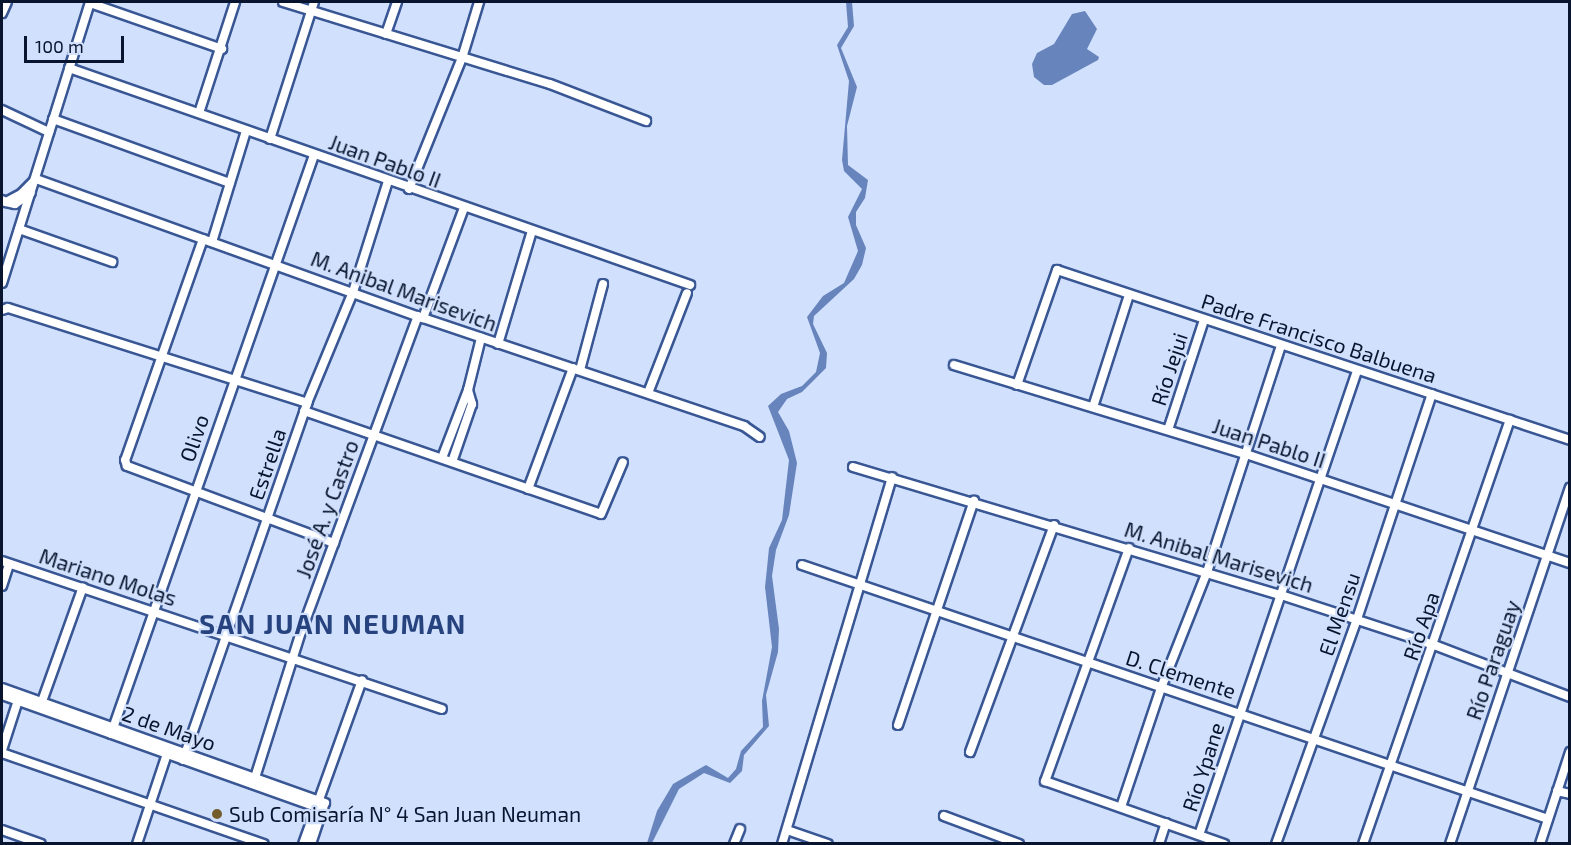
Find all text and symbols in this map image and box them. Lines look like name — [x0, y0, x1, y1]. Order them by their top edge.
scale bar — [27, 24, 128, 62]
text: 100 m — [35, 35, 84, 57]
street label: Juan Pablo II — [326, 129, 444, 193]
street label: M. Anibal Marisevich — [307, 245, 501, 337]
street label: Padre Francisco Balbuena — [1198, 288, 1440, 388]
street label: Río Jejui — [1145, 329, 1193, 409]
street label: Olivo — [174, 411, 214, 465]
street label: Juan Pablo II — [1209, 413, 1329, 473]
street label: Estrella — [243, 425, 291, 503]
street label: José A. y Castro — [290, 436, 364, 582]
street label: M. Anibal Marisevich — [1121, 516, 1317, 598]
street label: Mariano Molas — [36, 543, 180, 611]
street label: El Mensu — [1313, 569, 1365, 659]
street label: Río Apa — [1397, 588, 1445, 664]
street label: Río Paraguay — [1461, 597, 1525, 723]
district label: SAN JUAN NEUMAN — [199, 608, 467, 640]
street label: D. Clemente — [1123, 644, 1239, 704]
street label: 2 de Mayo — [119, 700, 219, 756]
street label: Río Ypane — [1177, 719, 1229, 815]
place label: Sub Comisaría N° 4 San Juan Neuman — [229, 801, 582, 827]
marker: Sub Comisaría N° 4 San Juan Neuman — [210, 807, 224, 821]

